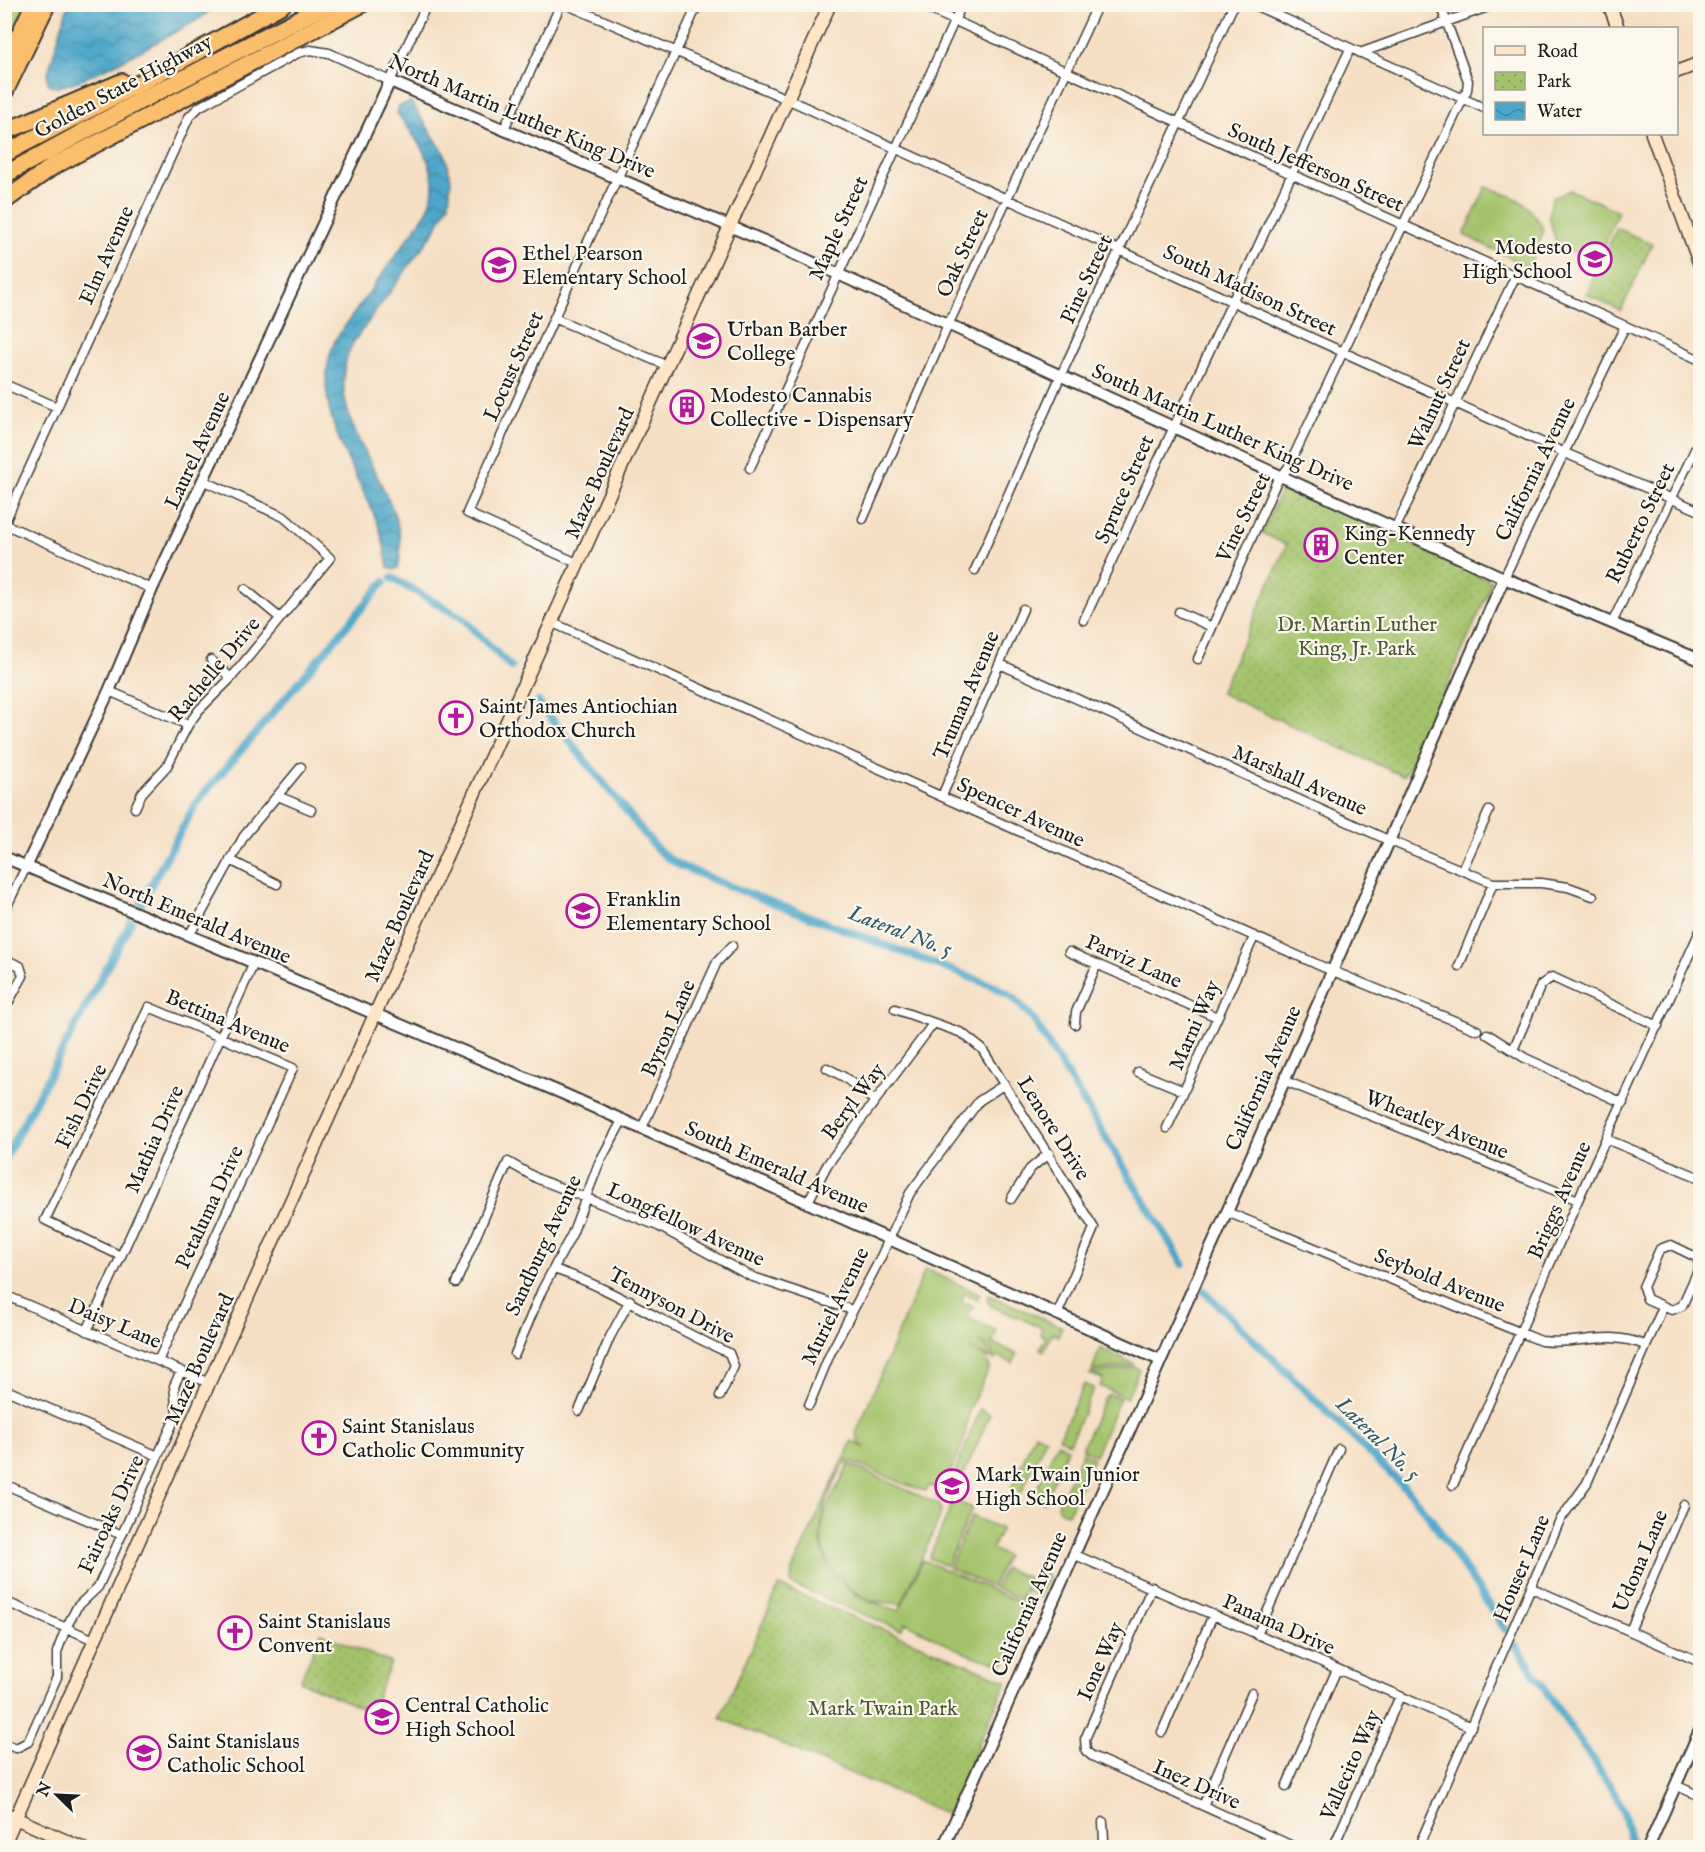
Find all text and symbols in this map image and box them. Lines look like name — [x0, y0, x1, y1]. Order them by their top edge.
legend — [1483, 27, 1678, 135]
street label: Golden State Highway — [30, 29, 218, 146]
text: Road — [1537, 41, 1578, 64]
street label: North Martin Luther King Drive — [384, 49, 659, 186]
text: Park — [1537, 71, 1572, 94]
text: Water — [1537, 101, 1582, 124]
street label: South Jefferson Street — [1223, 117, 1408, 219]
street label: Maple Street — [803, 172, 875, 285]
street label: Elm Avenue — [74, 202, 141, 309]
street label: Oak Street — [931, 205, 996, 302]
street label: Pine Street — [1055, 231, 1120, 329]
place label: Modesto High School — [1462, 235, 1572, 286]
street label: South Madison Street — [1158, 239, 1340, 343]
place label: Ethel Pearson Elementary School — [522, 241, 687, 292]
school or university icon: Modesto High School — [1577, 241, 1613, 277]
school or university icon: Ethel Pearson Elementary School — [481, 247, 517, 283]
street label: Locust Street — [478, 307, 551, 426]
place label: Urban Barber College — [727, 317, 848, 368]
school or university icon: Urban Barber College — [686, 323, 722, 359]
street label: Walnut Street — [1403, 335, 1478, 454]
street label: South Martin Luther King Drive — [1087, 358, 1358, 499]
place label: Modesto Cannabis Collective - Dispensary — [710, 383, 914, 434]
street label: Laurel Avenue — [159, 387, 238, 514]
building icon: Modesto Cannabis Collective - Dispensary — [669, 389, 705, 425]
street label: California Avenue — [1490, 393, 1583, 546]
street label: Maze Boulevard — [559, 403, 642, 544]
street label: Spruce Street — [1089, 431, 1161, 548]
street label: Ruberto Street — [1601, 459, 1682, 588]
street label: Vine Street — [1211, 468, 1278, 568]
place label: King-Kennedy Center — [1344, 521, 1476, 572]
building icon: King-Kennedy Center — [1303, 527, 1339, 563]
street label: Rachelle Drive — [163, 612, 267, 728]
park label: Dr. Martin Luther King, Jr. Park — [1277, 612, 1437, 663]
street label: Truman Avenue — [928, 627, 1007, 764]
place label: Saint James Antiochian Orthodox Church — [479, 694, 678, 745]
church icon: Saint James Antiochian Orthodox Church — [438, 700, 474, 736]
street label: Marshall Avenue — [1228, 740, 1371, 823]
street label: Spencer Avenue — [952, 772, 1089, 855]
street label: Maze Boulevard — [359, 846, 442, 987]
street label: North Emerald Avenue — [98, 867, 295, 971]
place label: Franklin Elementary School — [606, 887, 771, 938]
school or university icon: Franklin Elementary School — [565, 893, 601, 929]
water label: Lateral No. 5 — [843, 899, 956, 964]
street label: Parviz Lane — [1081, 929, 1186, 996]
street label: Byron Lane — [636, 975, 703, 1082]
street label: Marni Way — [1164, 976, 1227, 1075]
street label: Bettina Avenue — [161, 984, 294, 1061]
street label: California Avenue — [1220, 1001, 1309, 1156]
street label: Beryl Way — [816, 1057, 892, 1146]
street label: Fish Drive — [50, 1060, 115, 1153]
street label: Lenore Drive — [1010, 1072, 1096, 1186]
street label: Mathia Drive — [120, 1081, 191, 1198]
street label: Wheatley Avenue — [1361, 1084, 1512, 1167]
street label: South Emerald Avenue — [680, 1116, 873, 1221]
street label: Briggs Avenue — [1522, 1137, 1599, 1264]
street label: Petaluma Drive — [170, 1141, 251, 1274]
street label: Sandburg Avenue — [500, 1171, 589, 1320]
street label: Longfellow Avenue — [602, 1177, 769, 1274]
street label: Muriel Avenue — [796, 1243, 877, 1370]
street label: Seybold Avenue — [1370, 1243, 1509, 1320]
street label: Tennyson Drive — [604, 1262, 739, 1351]
street label: Maze Boulevard — [159, 1289, 242, 1430]
street label: Daisy Lane — [64, 1293, 165, 1356]
water label: Lateral No. 5 — [1328, 1390, 1426, 1488]
place label: Saint Stanislaus Catholic Community — [342, 1414, 525, 1465]
church icon: Saint Stanislaus Catholic Community — [301, 1420, 337, 1456]
street label: Fairoaks Drive — [73, 1451, 152, 1578]
place label: Mark Twain Junior High School — [975, 1462, 1140, 1513]
school or university icon: Mark Twain Junior High School — [934, 1468, 970, 1504]
street label: Udona Lane — [1608, 1506, 1675, 1617]
street label: Houser Lane — [1488, 1511, 1557, 1626]
street label: California Avenue — [986, 1527, 1075, 1682]
street label: Panama Drive — [1218, 1589, 1339, 1662]
place label: Saint Stanislaus Convent — [258, 1609, 391, 1660]
church icon: Saint Stanislaus Convent — [217, 1615, 253, 1651]
street label: Ione Way — [1072, 1617, 1131, 1705]
place label: Central Catholic High School — [405, 1693, 549, 1744]
park label: Mark Twain Park — [808, 1696, 959, 1723]
school or university icon: Central Catholic High School — [364, 1699, 400, 1735]
street label: Vallecito Way — [1315, 1706, 1388, 1826]
place label: Saint Stanislaus Catholic School — [167, 1729, 305, 1780]
school or university icon: Saint Stanislaus Catholic School — [126, 1735, 162, 1771]
street label: Inez Drive — [1148, 1754, 1245, 1817]
north arrow — [27, 1765, 87, 1825]
text: N — [33, 1779, 57, 1801]

